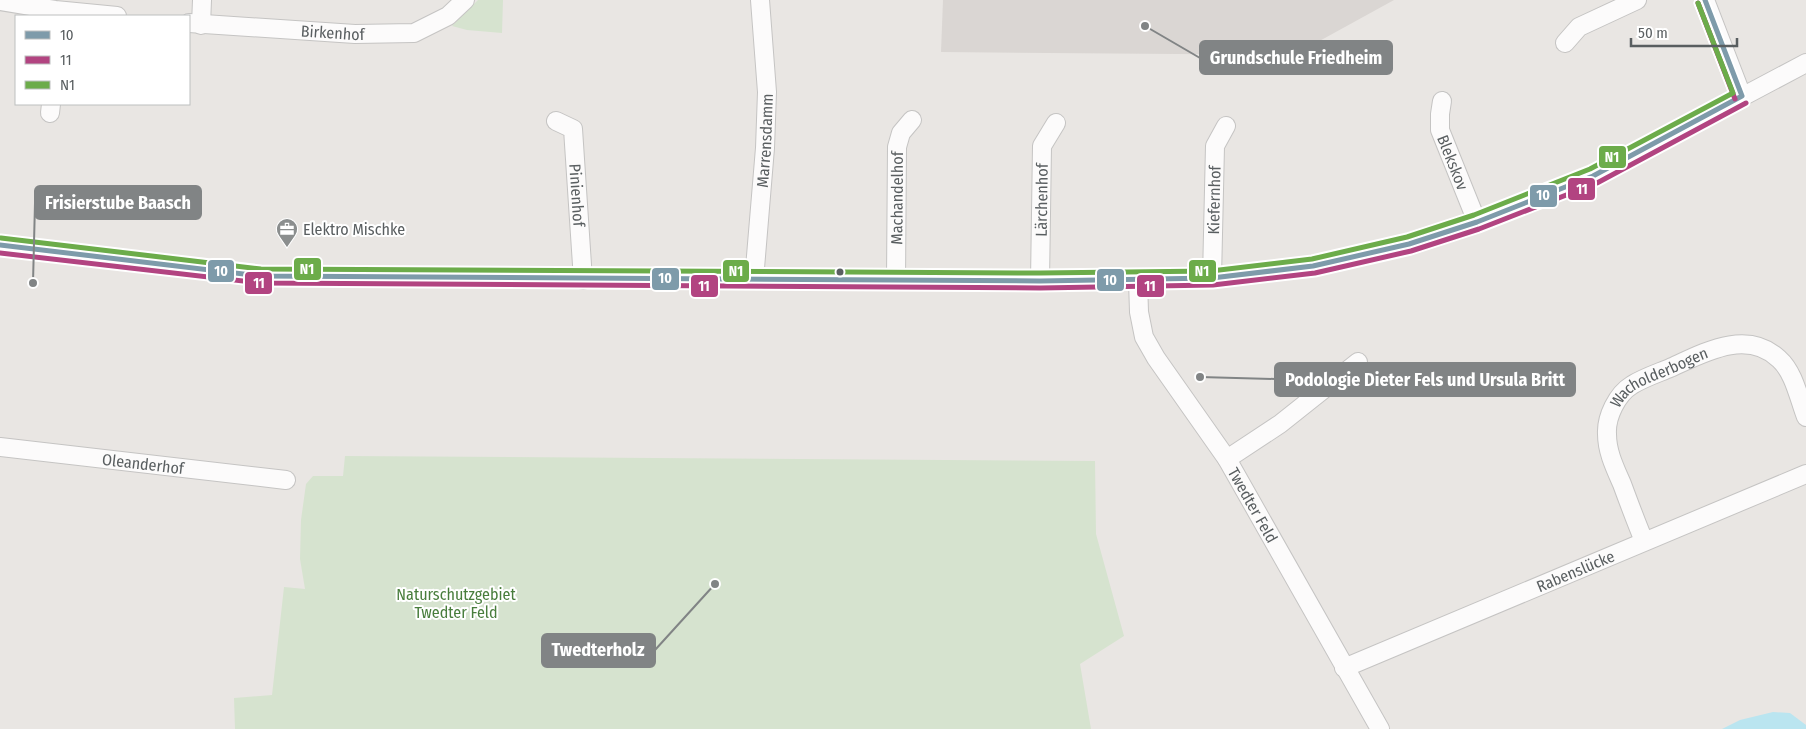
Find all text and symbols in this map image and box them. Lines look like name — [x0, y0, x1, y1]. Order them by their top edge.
legend — [15, 15, 190, 105]
scale bar — [1631, 15, 1737, 47]
street label: Birkenhof — [300, 21, 366, 44]
text: 50 m — [1638, 24, 1668, 42]
text: 10 — [60, 26, 74, 44]
callout: Grundschule Friedheim — [1200, 41, 1392, 74]
text: Grundschule Friedheim — [1210, 47, 1382, 69]
text: 11 — [60, 51, 72, 69]
text: N1 — [60, 76, 75, 94]
street label: Marrensdamm — [752, 93, 776, 188]
street label: Blekskov — [1433, 132, 1473, 193]
line badge: N1 — [1598, 145, 1627, 169]
text: N1 — [1605, 149, 1619, 166]
street label: Machandelhof — [887, 150, 906, 245]
street label: Lärchenhof — [1031, 162, 1051, 237]
street label: Pinienhof — [566, 163, 589, 228]
street label: Kiefernhof — [1203, 164, 1224, 235]
line badge: 11 — [1567, 177, 1596, 201]
text: 11 — [1576, 181, 1588, 198]
line badge: 10 — [1529, 184, 1558, 208]
callout: Frisierstube Baasch — [35, 186, 201, 219]
text: 10 — [1536, 187, 1550, 204]
text: Frisierstube Baasch — [45, 192, 191, 214]
office icon: Elektro Mischke — [275, 217, 299, 248]
place label: Elektro Mischke — [303, 220, 405, 239]
line badge: N1 — [293, 257, 322, 281]
line badge: 10 — [207, 259, 235, 283]
line badge: N1 — [722, 259, 750, 283]
line badge: N1 — [1188, 259, 1217, 283]
text: N1 — [300, 261, 314, 278]
text: 10 — [214, 263, 228, 280]
text: N1 — [729, 263, 743, 280]
text: N1 — [1195, 263, 1209, 280]
line badge: 10 — [651, 267, 680, 291]
unlabelled marker — [835, 267, 845, 277]
line badge: 10 — [1096, 268, 1125, 292]
text: 10 — [658, 270, 672, 287]
line badge: 11 — [244, 271, 273, 295]
text: 10 — [1103, 272, 1117, 289]
line badge: 11 — [690, 274, 719, 298]
line badge: 11 — [1136, 274, 1165, 298]
text: 11 — [253, 275, 265, 292]
text: 11 — [698, 278, 710, 295]
text: 11 — [1144, 278, 1156, 295]
street label: Wacholderbogen — [1606, 343, 1710, 411]
callout: Podologie Dieter Fels und Ursula Britt — [1275, 363, 1575, 396]
text: Podologie Dieter Fels und Ursula Britt — [1285, 369, 1566, 391]
street label: Oleanderhof — [101, 449, 186, 478]
street label: Twedter Feld — [1224, 464, 1282, 546]
street label: Rabenslücke — [1534, 546, 1617, 596]
park label: Naturschutzgebiet Twedter Feld — [396, 585, 516, 622]
callout: Twedterholz — [542, 634, 655, 667]
text: Twedterholz — [552, 639, 645, 661]

